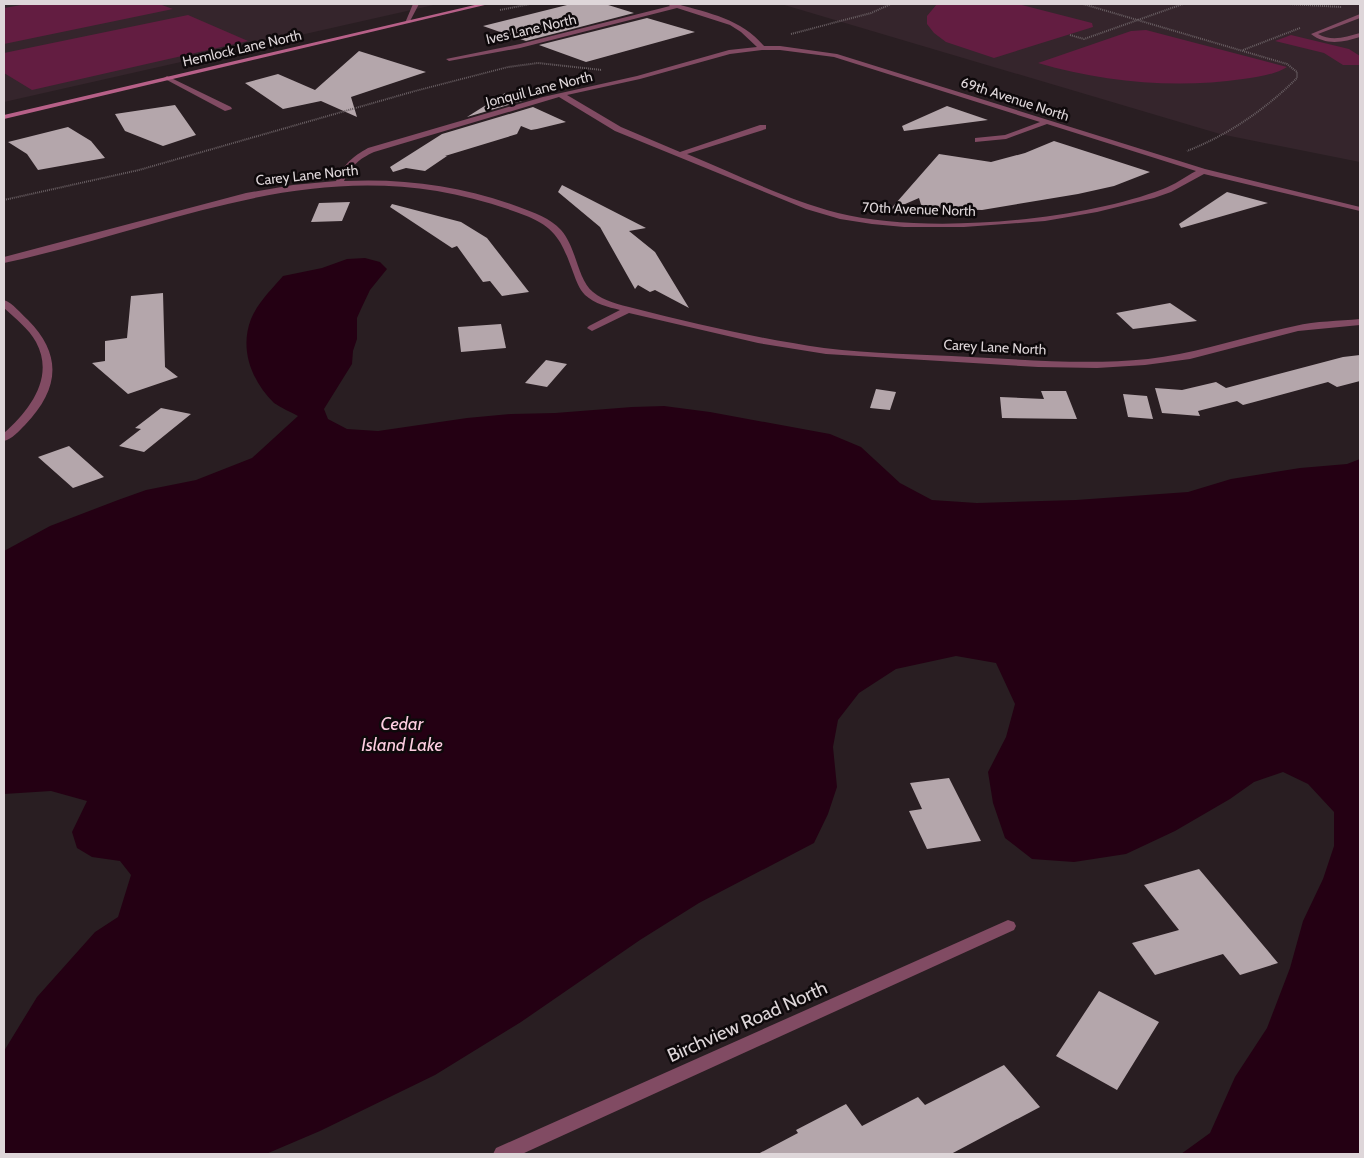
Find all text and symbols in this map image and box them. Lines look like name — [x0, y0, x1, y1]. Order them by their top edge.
street label: Ives Lane North — [484, 10, 578, 48]
street label: Hemlock Lane North — [181, 26, 303, 70]
street label: Jonquil Lane North — [483, 67, 594, 111]
street label: 69th Avenue North — [958, 73, 1072, 125]
street label: Carey Lane North — [255, 161, 359, 189]
street label: 70th Avenue North — [862, 198, 976, 220]
street label: Carey Lane North — [943, 335, 1047, 359]
water label: Cedar Island Lake — [361, 713, 443, 756]
street label: Birchview Road North — [664, 976, 831, 1067]

